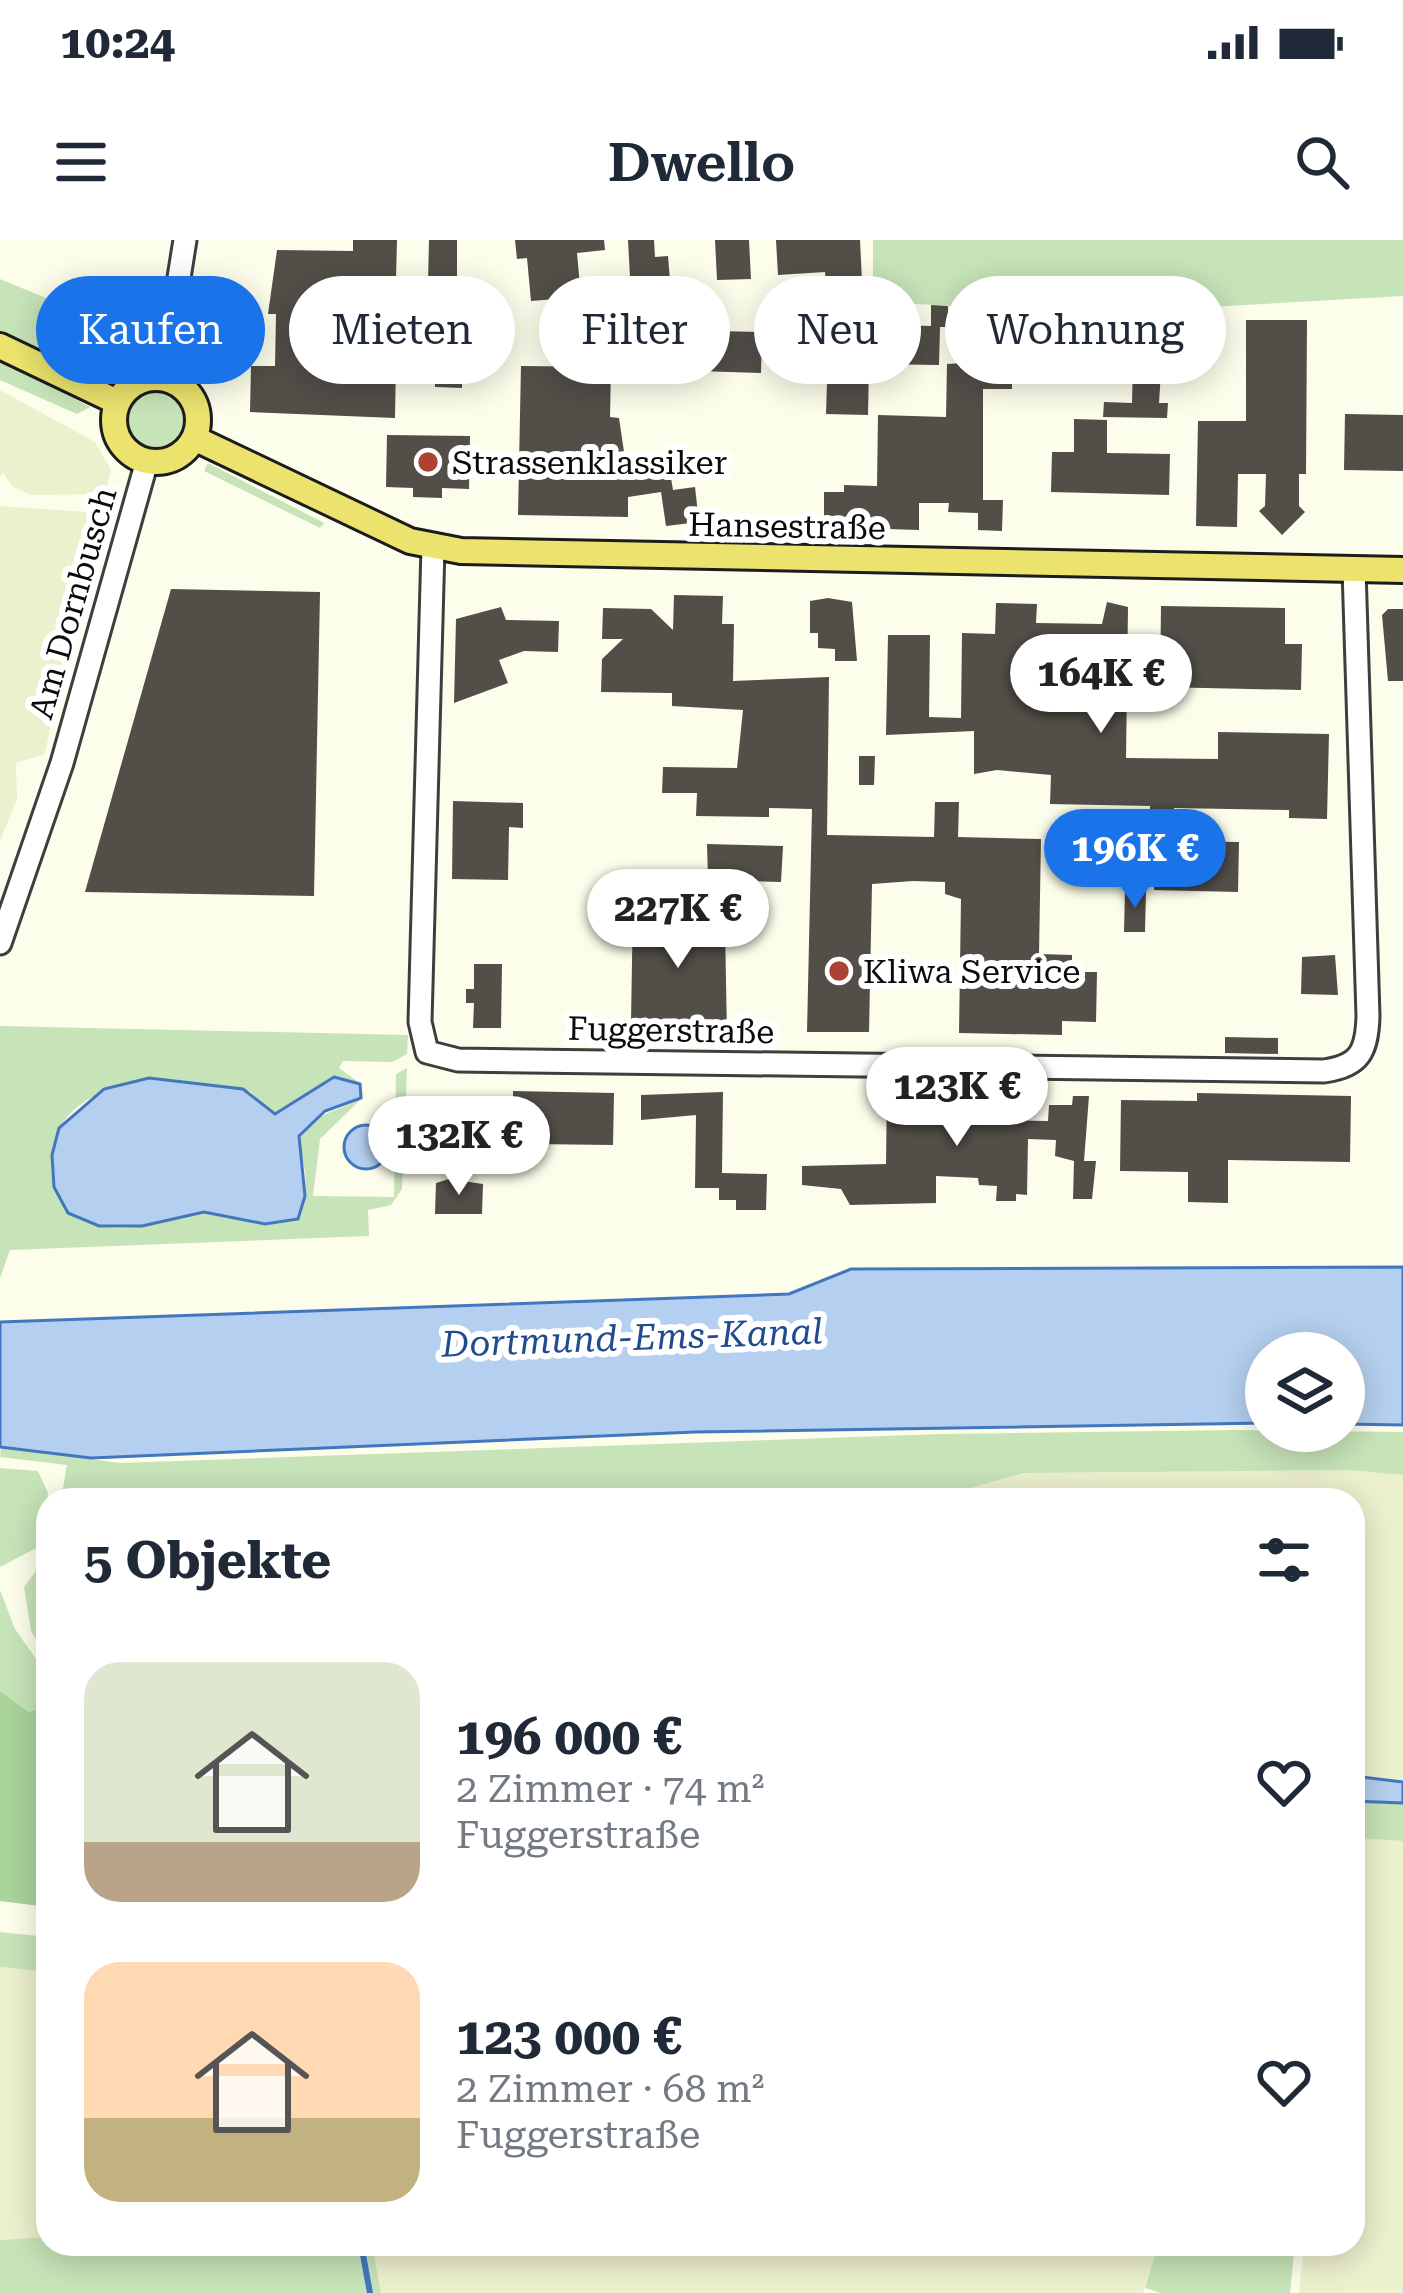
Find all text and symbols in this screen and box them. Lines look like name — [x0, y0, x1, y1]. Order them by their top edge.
text: 10:24 — [60, 16, 175, 69]
icon: menu — [48, 129, 114, 195]
icon: search — [1289, 129, 1355, 195]
text: Dwello — [608, 131, 795, 194]
chip: Kaufen — [36, 276, 265, 384]
chip: Mieten — [289, 276, 515, 384]
chip: Filter — [539, 276, 730, 384]
chip: Neu — [754, 276, 921, 384]
chip: Wohnung — [945, 276, 1226, 384]
place label: Strassenklassiker — [452, 443, 727, 482]
marker: Strassenklassiker — [415, 449, 441, 475]
street label: Am Dornbusch — [21, 483, 125, 723]
street label: Hansestraße — [688, 505, 886, 547]
pin: 164K € — [1003, 634, 1199, 736]
text: 164K € — [1037, 650, 1165, 696]
pin: 196K € — [1037, 809, 1233, 911]
text: 196K € — [1071, 825, 1199, 871]
pin: 227K € — [580, 869, 776, 971]
text: 227K € — [614, 885, 742, 931]
place label: Kliwa Service — [863, 952, 1080, 991]
marker: Kliwa Service — [826, 958, 852, 984]
street label: Fuggerstraße — [567, 1009, 775, 1051]
pin: 123K € — [859, 1047, 1055, 1149]
text: 123K € — [893, 1063, 1021, 1109]
pin: 132K € — [361, 1096, 557, 1198]
text: 132K € — [395, 1112, 523, 1158]
water label: Dortmund-Ems-Kanal — [440, 1310, 823, 1366]
map controls — [1245, 1332, 1365, 1452]
button: layers — [1245, 1332, 1365, 1452]
icon: filters — [1251, 1527, 1317, 1593]
text: 5 Objekte — [84, 1531, 331, 1590]
text: 196 000 € — [456, 1707, 682, 1766]
icon: home — [180, 1710, 324, 1854]
icon: heart — [1251, 1749, 1317, 1815]
text: 2 Zimmer · 74 m² — [456, 1766, 764, 1812]
text: Fuggerstraße — [456, 1812, 701, 1858]
text: 123 000 € — [456, 2007, 682, 2066]
icon: home — [180, 2010, 324, 2154]
icon: heart — [1251, 2049, 1317, 2115]
text: 2 Zimmer · 68 m² — [456, 2066, 764, 2112]
text: Fuggerstraße — [456, 2112, 701, 2158]

